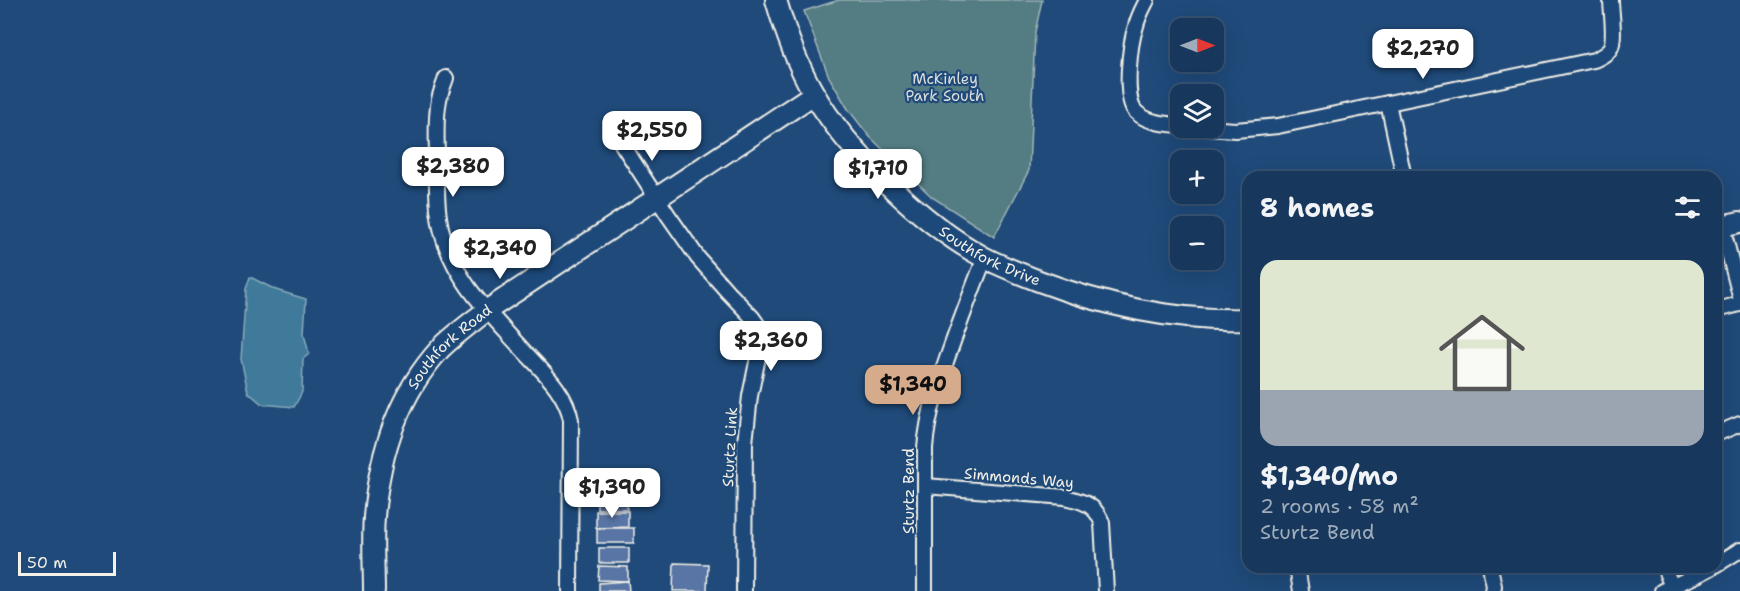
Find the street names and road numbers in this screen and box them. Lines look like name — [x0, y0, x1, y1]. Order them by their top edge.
street label: Southfork Drive — [935, 221, 1043, 291]
street label: Southfork Road — [403, 300, 496, 393]
street label: Sturtz Link — [718, 407, 742, 487]
street label: Sturtz Bend — [899, 447, 919, 534]
street label: Simmonds Way — [963, 463, 1075, 493]

